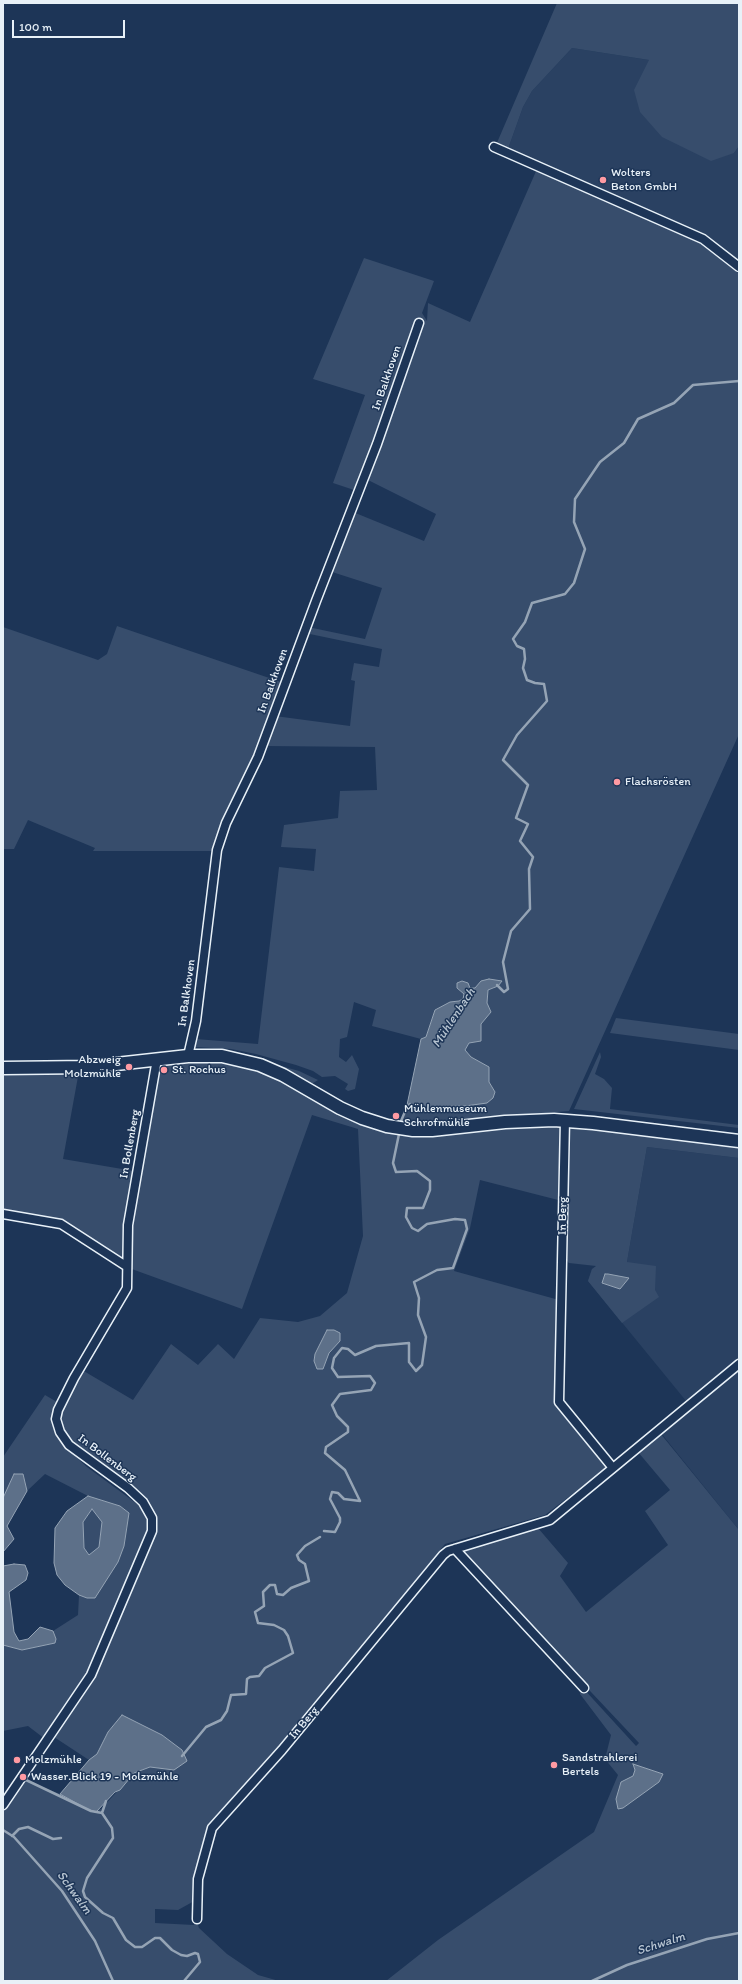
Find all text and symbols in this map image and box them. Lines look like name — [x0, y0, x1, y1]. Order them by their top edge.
scale bar — [14, 12, 127, 38]
text: 100 m — [19, 20, 52, 34]
place label: Wolters Beton GmbH — [611, 166, 677, 194]
marker: Wolters Beton GmbH — [598, 175, 608, 185]
street label: In Balkhoven — [369, 344, 405, 412]
street label: In Balkhoven — [255, 647, 291, 715]
place label: Flachsrösten — [625, 775, 691, 789]
marker: Flachsrösten — [612, 777, 622, 787]
street label: In Balkhoven — [175, 958, 199, 1028]
water label: Mühlenbach — [429, 985, 479, 1051]
place label: Abzweig Molzmühle — [64, 1053, 121, 1081]
marker: Abzweig Molzmühle — [124, 1062, 134, 1072]
place label: St. Rochus — [172, 1063, 226, 1077]
marker: St. Rochus — [159, 1065, 169, 1075]
place label: Mühlenmuseum Schrofmühle — [404, 1102, 487, 1130]
street label: In Bollenberg — [117, 1108, 143, 1180]
marker: Mühlenmuseum Schrofmühle — [391, 1111, 401, 1121]
street label: In Berg — [555, 1197, 571, 1235]
street label: In Bollenberg — [75, 1431, 139, 1485]
street label: In Berg — [286, 1704, 322, 1742]
place label: Sandstrahlerei Bertels — [562, 1751, 637, 1779]
place label: Molzmühle — [25, 1753, 82, 1767]
marker: Molzmühle — [12, 1755, 22, 1765]
marker: Sandstrahlerei Bertels — [549, 1760, 559, 1770]
place label: Wasser.Blick 19 - Molzmühle — [31, 1770, 179, 1784]
marker: Wasser.Blick 19 - Molzmühle — [18, 1772, 28, 1782]
water label: Schwalm — [53, 1868, 95, 1918]
water label: Schwalm — [635, 1929, 687, 1959]

